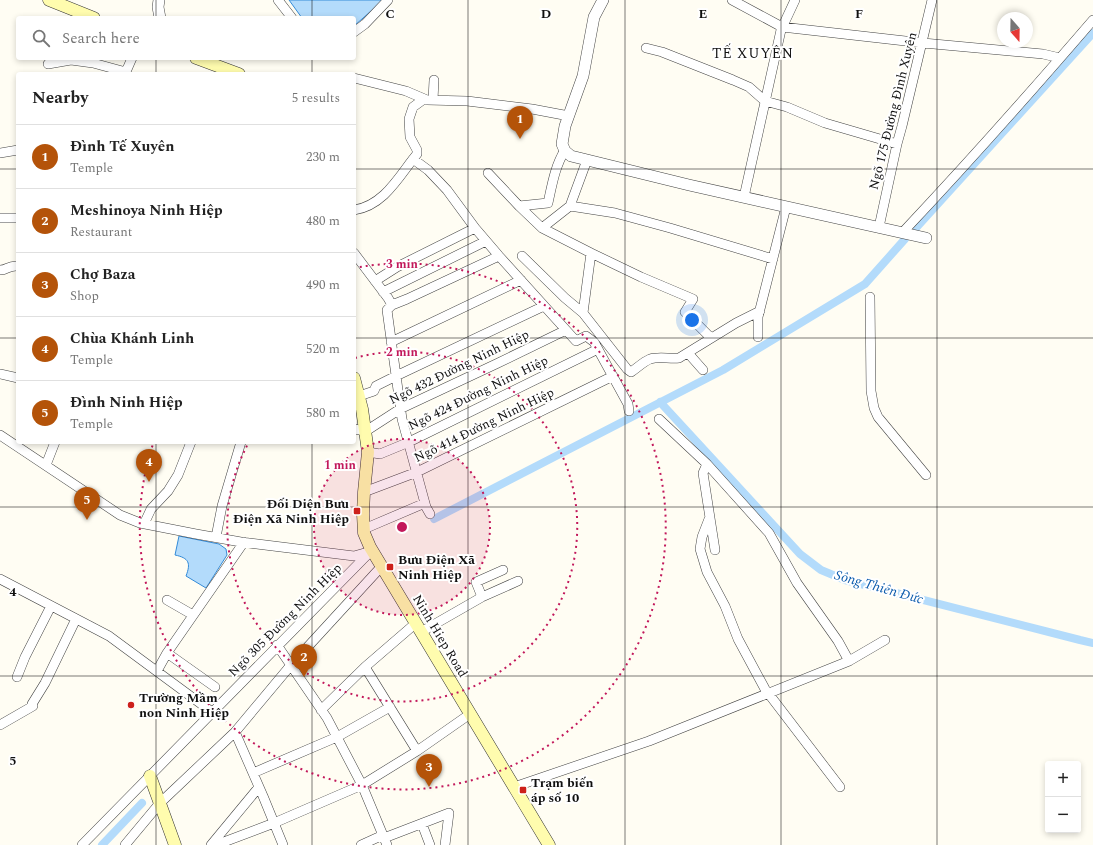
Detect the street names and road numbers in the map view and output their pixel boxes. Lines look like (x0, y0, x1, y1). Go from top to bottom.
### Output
street label: Ngõ 175 Đường Đình Xuyên (864, 30, 922, 192)
street label: Ngõ 432 Đường Ninh Hiệp (386, 324, 532, 410)
street label: Ngõ 424 Đường Ninh Hiệp (405, 350, 551, 436)
street label: Ngõ 414 Đường Ninh Hiệp (411, 382, 557, 468)
street label: Ngõ 305 Đường Ninh Hiệp (224, 559, 346, 681)
street label: Ninh Hiep Road (407, 591, 473, 681)

